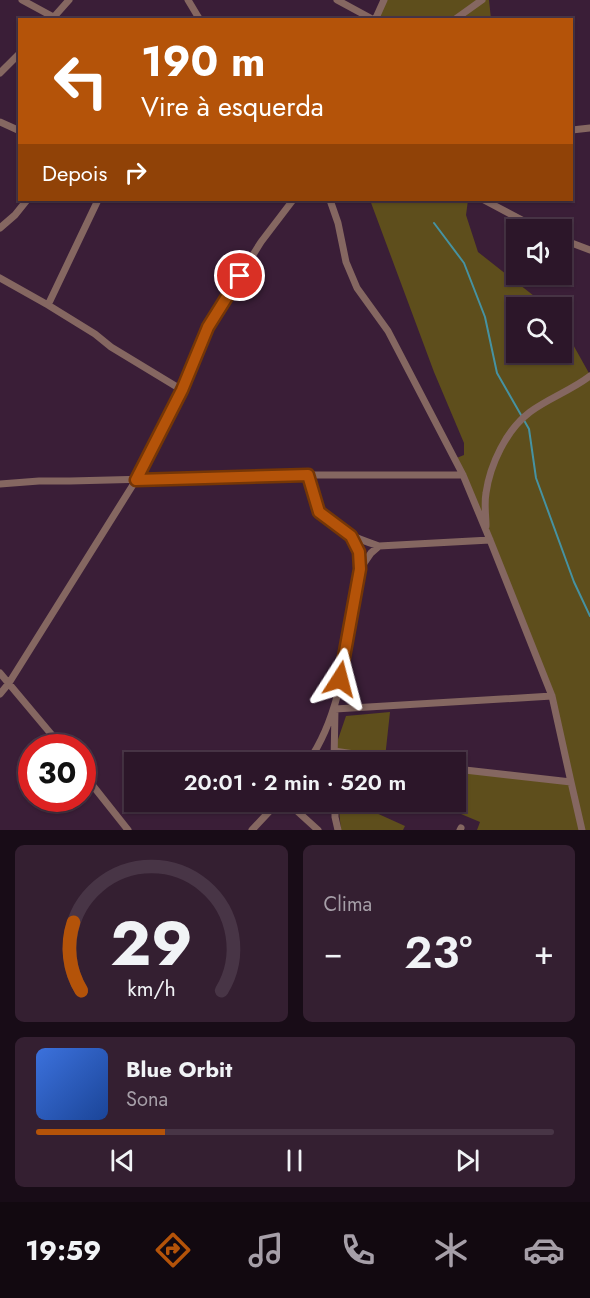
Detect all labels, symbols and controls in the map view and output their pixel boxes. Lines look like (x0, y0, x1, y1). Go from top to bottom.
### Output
text: 190 m (141, 31, 265, 92)
icon: left (42, 42, 120, 120)
text: Vire à esquerda (141, 87, 324, 126)
icon: right (119, 156, 152, 189)
text: Depois (42, 157, 107, 189)
map controls (506, 219, 572, 363)
button: sound (506, 219, 572, 285)
pin (214, 250, 265, 301)
icon: arrive (223, 259, 256, 292)
button: search (506, 297, 572, 363)
position arrow (308, 647, 372, 711)
speed limit sign: 30 (18, 734, 96, 812)
text: 20:01 · 2 min · 520 m (184, 766, 406, 798)
text: Clima (324, 890, 372, 919)
text: 29 (110, 898, 193, 988)
text: 23° (404, 920, 472, 985)
text: − (324, 929, 343, 976)
text: + (534, 929, 554, 976)
text: km/h (127, 973, 175, 1004)
text: Blue Orbit (126, 1053, 232, 1085)
text: Sona (126, 1085, 168, 1114)
icon: previous (106, 1144, 139, 1177)
icon: pause (278, 1144, 311, 1177)
icon: next (451, 1144, 484, 1177)
icon: directions (152, 1229, 194, 1271)
icon: music (245, 1229, 287, 1271)
icon: phone (337, 1229, 379, 1271)
icon: climate (430, 1229, 472, 1271)
icon: car (523, 1229, 565, 1271)
text: 19:59 (25, 1231, 101, 1270)

